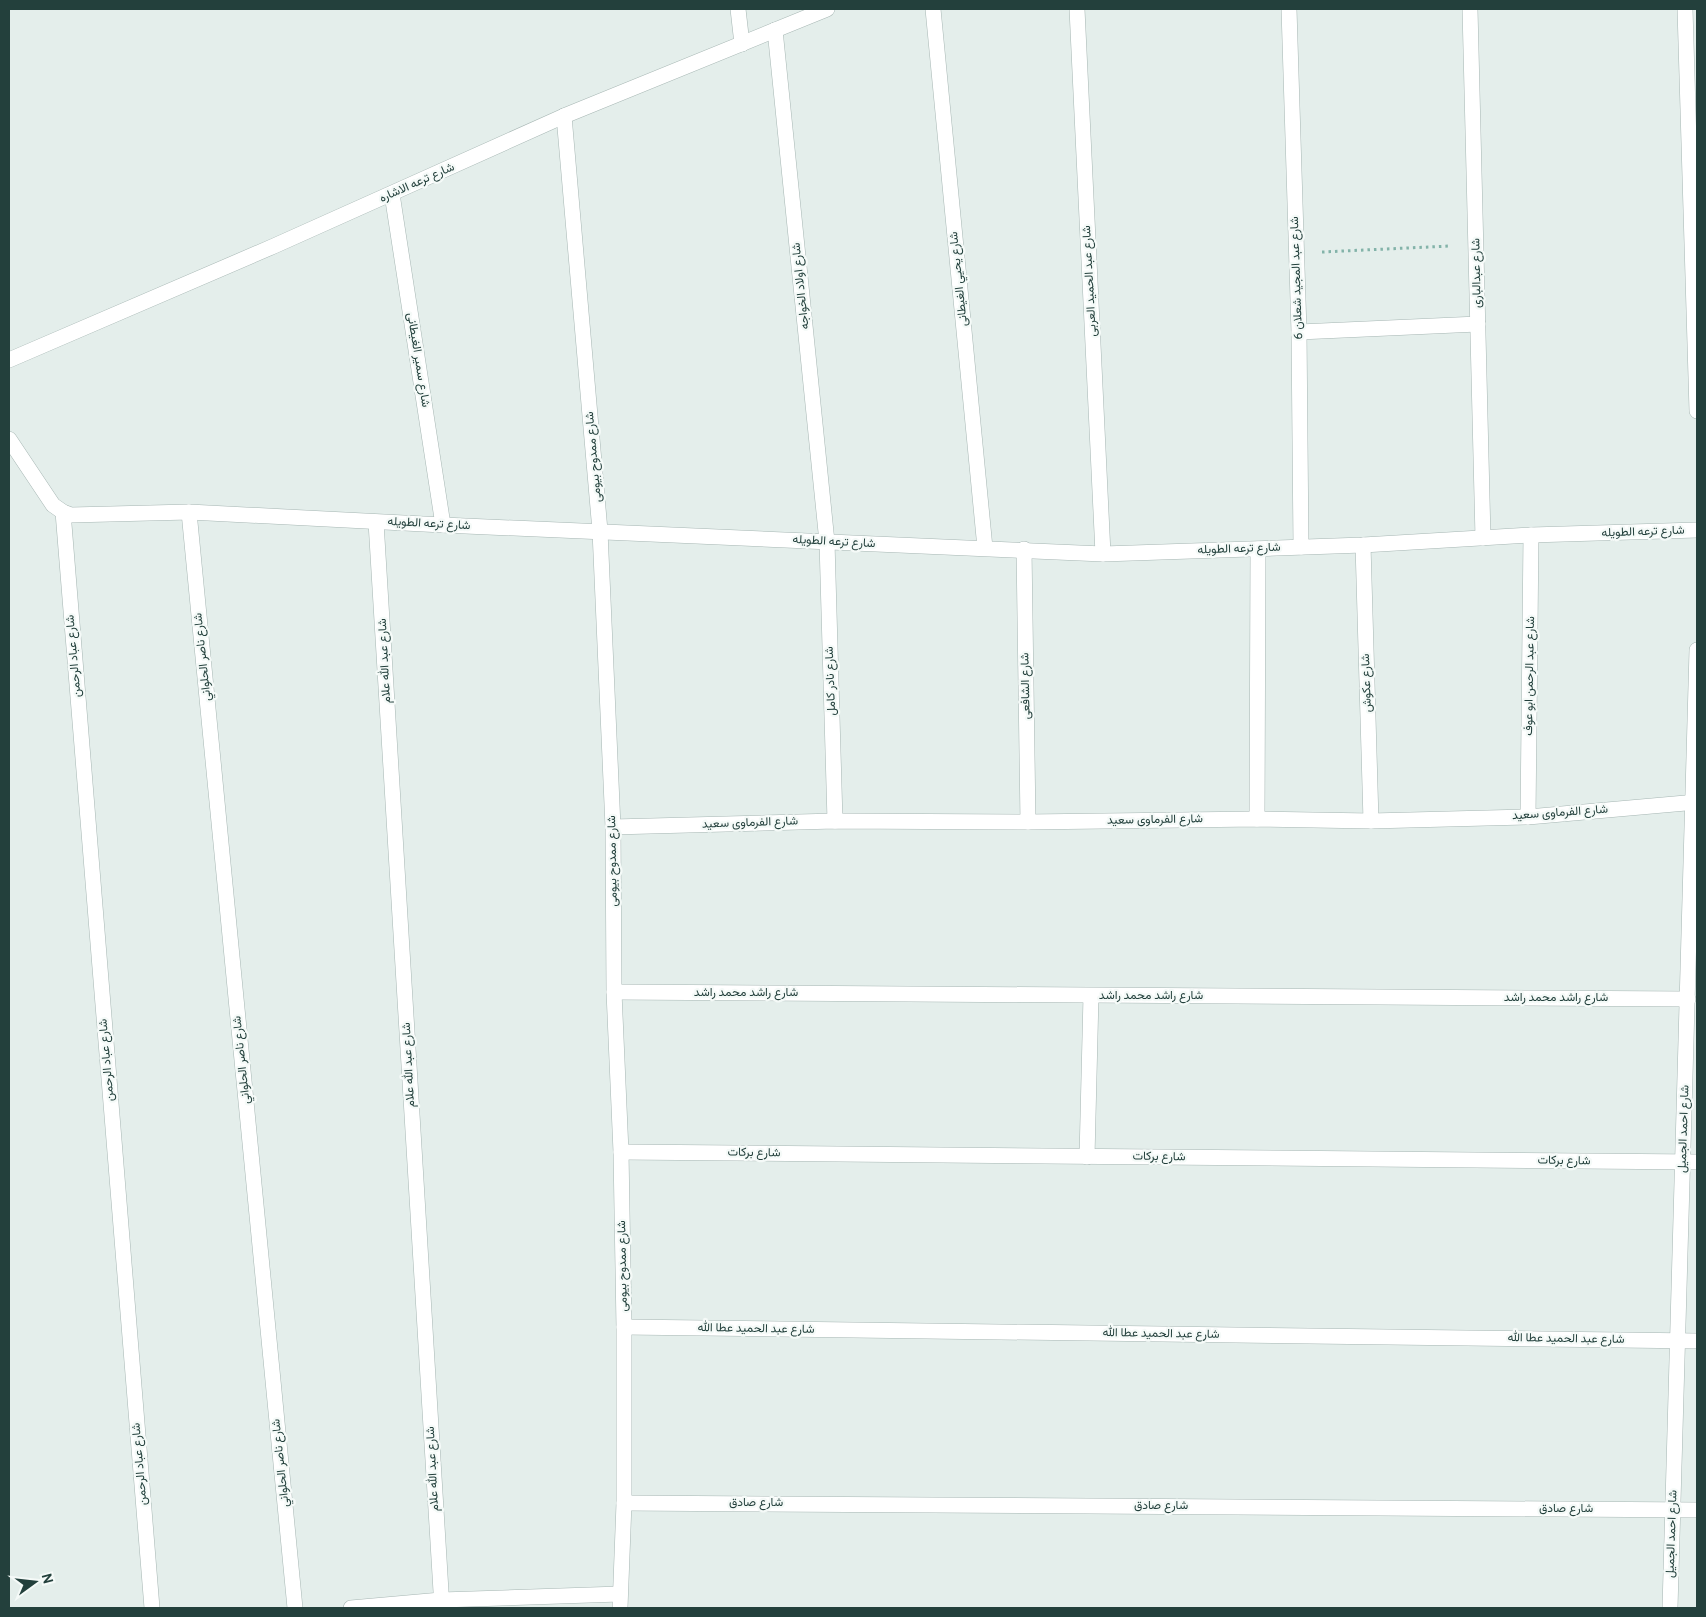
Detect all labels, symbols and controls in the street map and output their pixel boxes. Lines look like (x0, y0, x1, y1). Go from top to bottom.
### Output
street label: شارع ترعه الاشاره (377, 159, 457, 207)
street label: شارع عبد المجيد شعلان 6 (1287, 216, 1307, 340)
street label: شارع عبد الحميد العربى (1079, 225, 1101, 337)
street label: شارع يحيي الغيطانى (946, 231, 973, 327)
street label: شارع عبدالبارى (1468, 238, 1486, 308)
street label: شارع اولاد الخواجه (788, 242, 814, 330)
street label: شارع سمير الغيطانى (403, 312, 433, 408)
street label: شارع ممدوح بيومى (582, 411, 606, 503)
street label: شارع ترعه الطويله (387, 514, 471, 534)
street label: شارع ترعه الطويله (1601, 523, 1685, 541)
street label: شارع ترعه الطويله (792, 532, 876, 552)
street label: شارع ترعه الطويله (1197, 540, 1281, 558)
street label: شارع ناصر الحلواني (190, 612, 217, 702)
street label: شارع عباد الرحمن (62, 614, 86, 698)
street label: شارع عبد الرحمن ابو عوف (1521, 616, 1539, 736)
street label: شارع عبد الله علام (375, 618, 395, 704)
street label: شارع نادر كامل (822, 646, 840, 716)
street label: شارع الشافعى (1017, 653, 1035, 719)
street label: شارع عكوش (1358, 653, 1376, 713)
street label: شارع الفرماوى سعيد (1512, 802, 1608, 824)
street label: شارع الفرماوى سعيد (1107, 811, 1203, 829)
street label: شارع الفرماوى سعيد (702, 813, 798, 833)
street label: شارع ممدوح بيومى (604, 815, 622, 907)
street label: شارع راشد محمد راشد (694, 985, 798, 1001)
street label: شارع راشد محمد راشد (1099, 988, 1203, 1004)
street label: شارع راشد محمد راشد (1504, 990, 1608, 1006)
street label: شارع ناصر الحلواني (229, 1015, 256, 1105)
street label: شارع عباد الرحمن (95, 1018, 119, 1102)
street label: شارع عبد الله علام (399, 1022, 419, 1108)
street label: شارع احمد الجميل (1674, 1085, 1694, 1173)
street label: شارع بركات (727, 1145, 781, 1161)
street label: شارع بركات (1132, 1149, 1186, 1165)
street label: شارع بركات (1537, 1153, 1591, 1169)
street label: شارع ممدوح بيومى (614, 1220, 632, 1312)
street label: شارع عبد الحميد عطا الله (697, 1320, 815, 1338)
street label: شارع عبد الحميد عطا الله (1102, 1325, 1220, 1343)
street label: شارع عبد الحميد عطا الله (1507, 1330, 1625, 1348)
street label: شارع ناصر الحلواني (268, 1418, 295, 1508)
street label: شارع عباد الرحمن (128, 1422, 152, 1506)
street label: شارع عبد الله علام (423, 1426, 443, 1512)
street label: شارع احمد الجميل (1662, 1490, 1682, 1578)
street label: شارع صادق (729, 1495, 783, 1511)
street label: شارع صادق (1134, 1498, 1188, 1514)
street label: شارع صادق (1539, 1501, 1593, 1517)
north arrow (10, 1557, 60, 1607)
text: N (37, 1572, 56, 1586)

